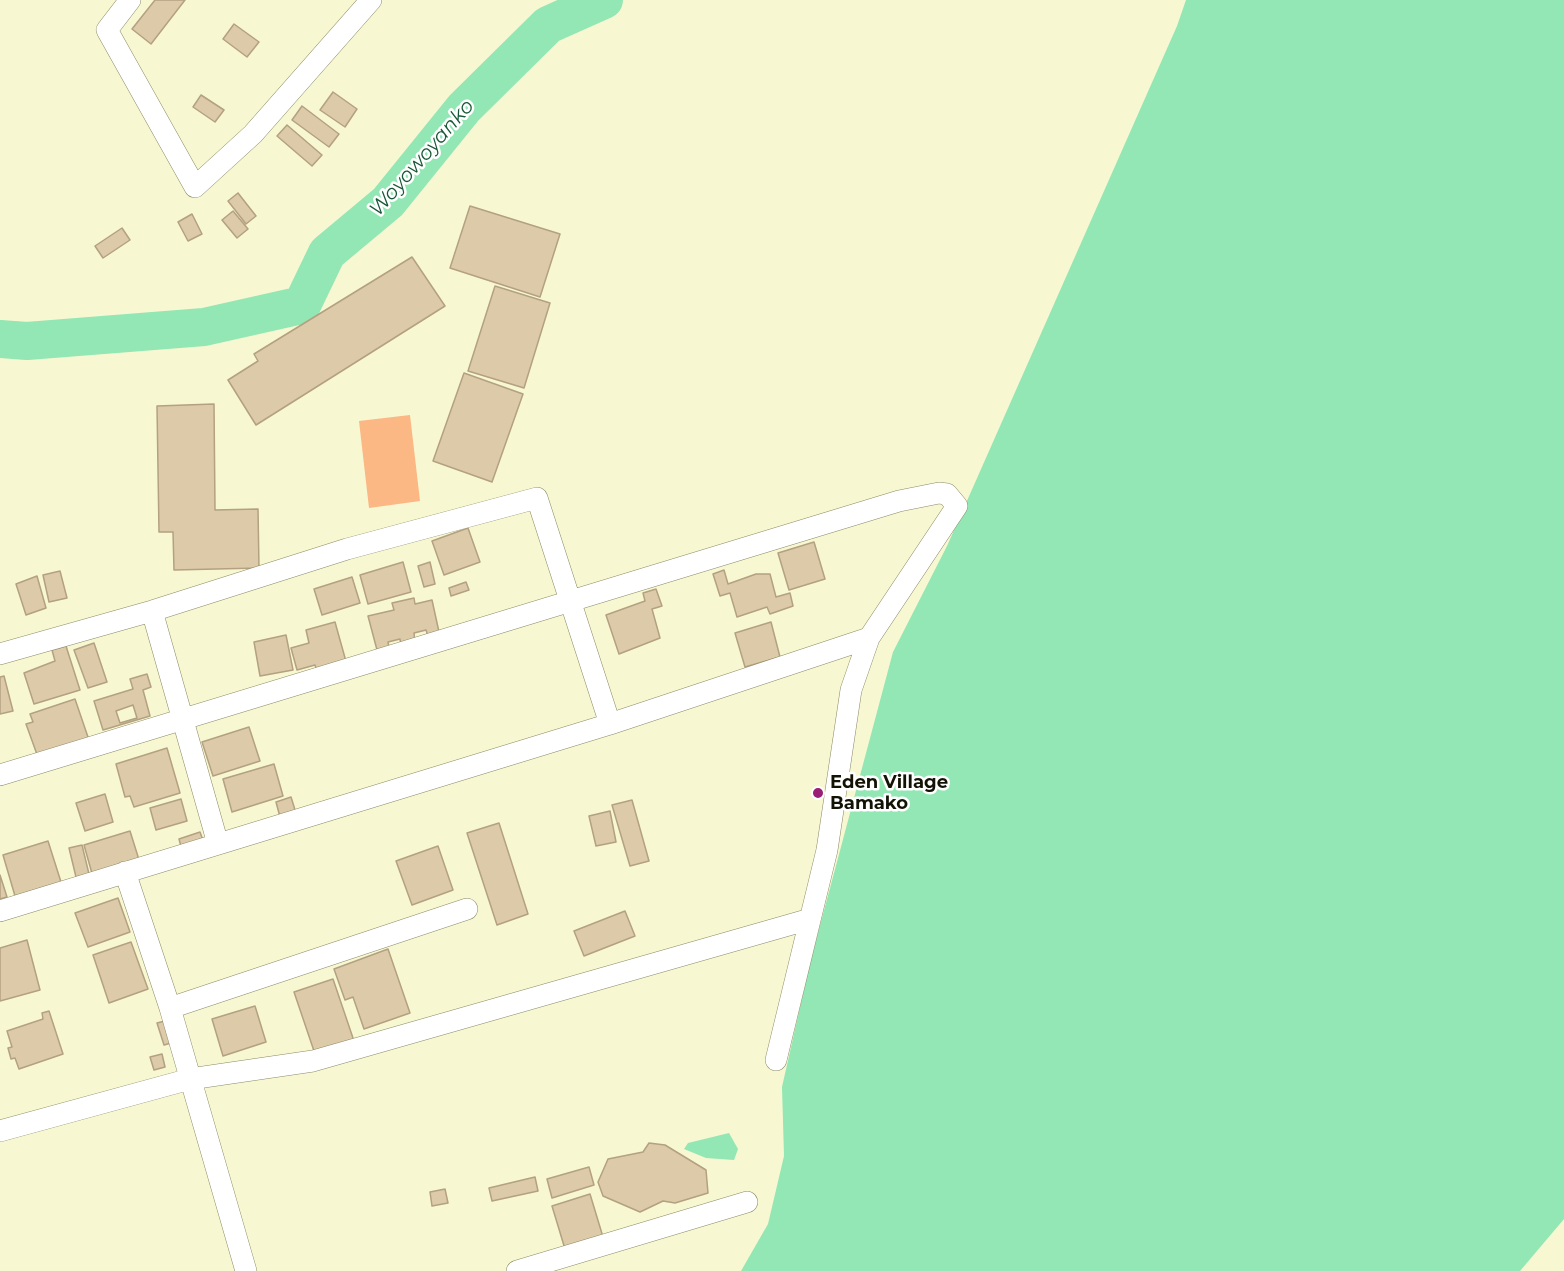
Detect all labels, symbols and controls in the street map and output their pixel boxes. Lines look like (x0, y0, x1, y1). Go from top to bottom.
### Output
water label: Woyowoyanko (365, 95, 479, 221)
place label: Eden Village Bamako (830, 772, 948, 814)
marker: Eden Village Bamako (811, 786, 825, 800)

